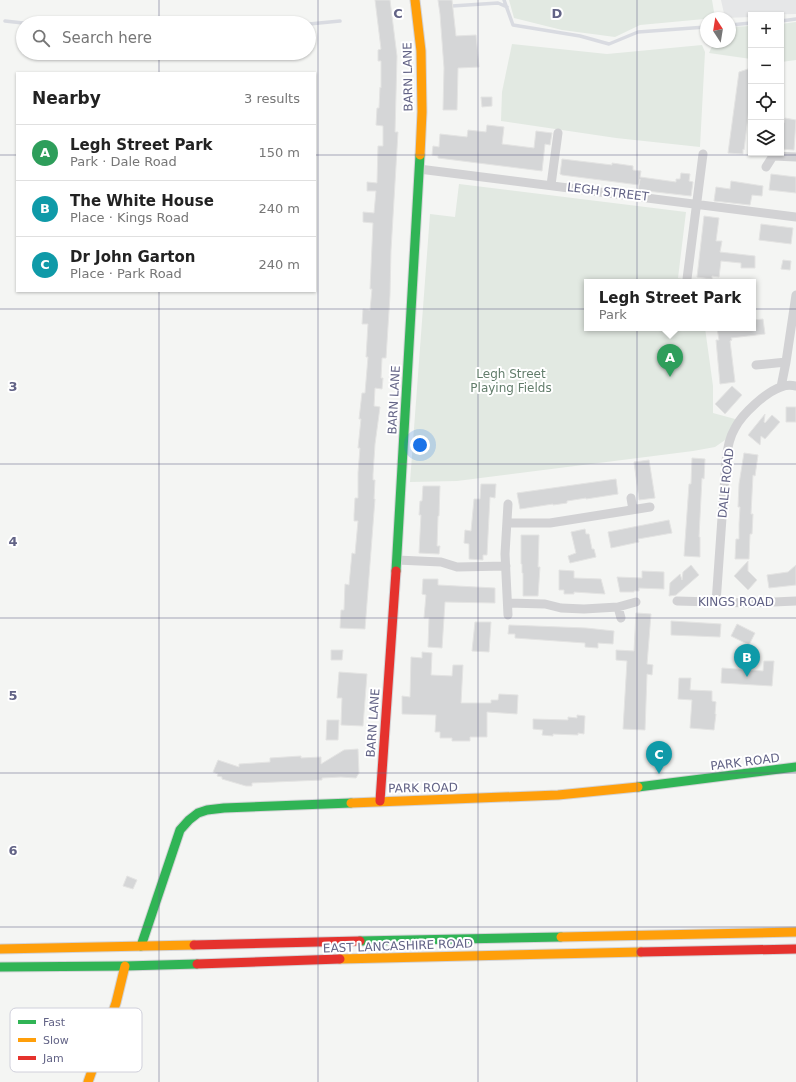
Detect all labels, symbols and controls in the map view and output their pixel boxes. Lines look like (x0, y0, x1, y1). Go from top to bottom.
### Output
text: C (393, 6, 403, 21)
text: D (552, 6, 563, 21)
north arrow (700, 12, 736, 48)
map controls (748, 12, 784, 156)
button: + (748, 12, 784, 48)
search box (16, 16, 316, 60)
icon: search (30, 27, 52, 49)
text: Search here (62, 29, 152, 47)
street label: BARN LANE (400, 42, 416, 112)
button: − (748, 48, 784, 84)
button: locate (748, 84, 784, 120)
text: Nearby (32, 88, 101, 108)
text: 3 results (244, 91, 300, 106)
button: layers (748, 120, 784, 156)
text: Legh Street Park (70, 136, 213, 154)
text: A (40, 145, 50, 160)
text: 150 m (258, 145, 300, 160)
text: Park · Dale Road (70, 154, 177, 169)
street label: LEGH STREET (566, 180, 650, 204)
text: The White House (70, 192, 214, 210)
text: B (40, 201, 50, 216)
text: 240 m (258, 201, 300, 216)
text: Place · Kings Road (70, 210, 189, 225)
text: Dr John Garton (70, 248, 196, 266)
text: C (40, 257, 50, 272)
text: 240 m (258, 257, 300, 272)
text: Place · Park Road (70, 266, 182, 281)
popup (584, 279, 756, 331)
text: Legh Street Park (599, 289, 741, 307)
text: Park (599, 307, 627, 322)
pin: A (657, 344, 683, 377)
street label: BARN LANE (385, 365, 403, 435)
park label: Legh Street Playing Fields (470, 367, 552, 395)
text: 3 (8, 379, 18, 394)
your location (410, 435, 430, 455)
street label: DALE ROAD (715, 447, 737, 519)
text: 4 (8, 534, 18, 549)
street label: KINGS ROAD (698, 595, 774, 609)
pin: B (734, 644, 760, 677)
text: 5 (8, 688, 18, 703)
street label: BARN LANE (364, 688, 382, 758)
pin: C (646, 741, 672, 774)
street label: PARK ROAD (710, 751, 780, 773)
street label: PARK ROAD (388, 780, 458, 796)
text: 6 (8, 843, 18, 858)
street label: EAST LANCASHIRE ROAD (323, 936, 473, 956)
legend (10, 1008, 142, 1072)
text: Fast (43, 1016, 66, 1029)
text: Slow (43, 1034, 69, 1047)
text: Jam (42, 1052, 64, 1065)

